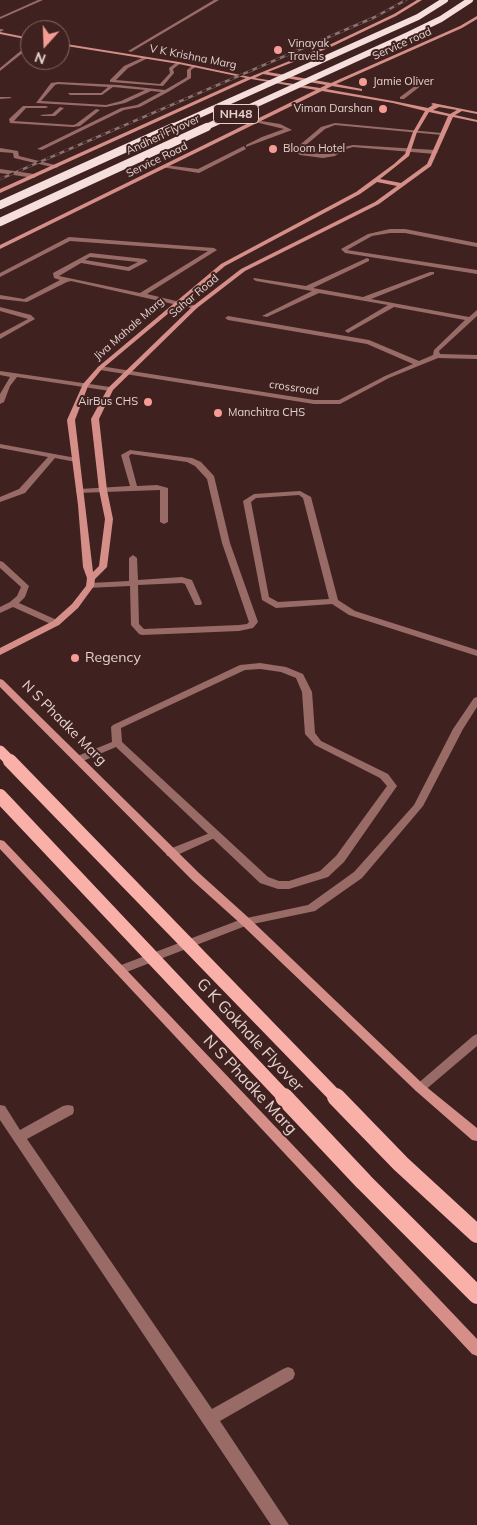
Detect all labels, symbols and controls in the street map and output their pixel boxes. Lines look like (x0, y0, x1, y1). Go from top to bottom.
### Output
north arrow (20, 20, 70, 70)
street label: Service road (370, 25, 434, 63)
place label: Vinayak Travels (288, 37, 329, 63)
street label: V K Krishna Marg (148, 42, 238, 72)
marker: Vinayak Travels (272, 44, 284, 56)
text: N (32, 48, 48, 68)
place label: Jamie Oliver (373, 75, 434, 89)
marker: Jamie Oliver (357, 76, 369, 88)
place label: Viman Darshan (293, 102, 373, 116)
marker: Viman Darshan (377, 103, 389, 115)
road number: NH48 (214, 105, 258, 124)
street label: Andheri Flyover (124, 112, 202, 158)
street label: Service Road (124, 139, 190, 181)
place label: Bloom Hotel (283, 142, 345, 156)
marker: Bloom Hotel (267, 143, 279, 155)
street label: Sahar Road (167, 272, 221, 320)
street label: Jiva Mahale Marg (91, 295, 167, 363)
street label: crossroad (268, 378, 320, 398)
place label: AirBus CHS (78, 395, 138, 409)
marker: AirBus CHS (142, 396, 154, 408)
place label: Manchitra CHS (228, 406, 305, 420)
marker: Manchitra CHS (212, 407, 224, 419)
place label: Regency (85, 650, 141, 666)
marker: Regency (69, 652, 81, 664)
street label: N S Phadke Marg (18, 677, 110, 769)
street label: G K Gokhale Flyover (193, 974, 307, 1096)
street label: N S Phadke Marg (199, 1031, 301, 1139)

